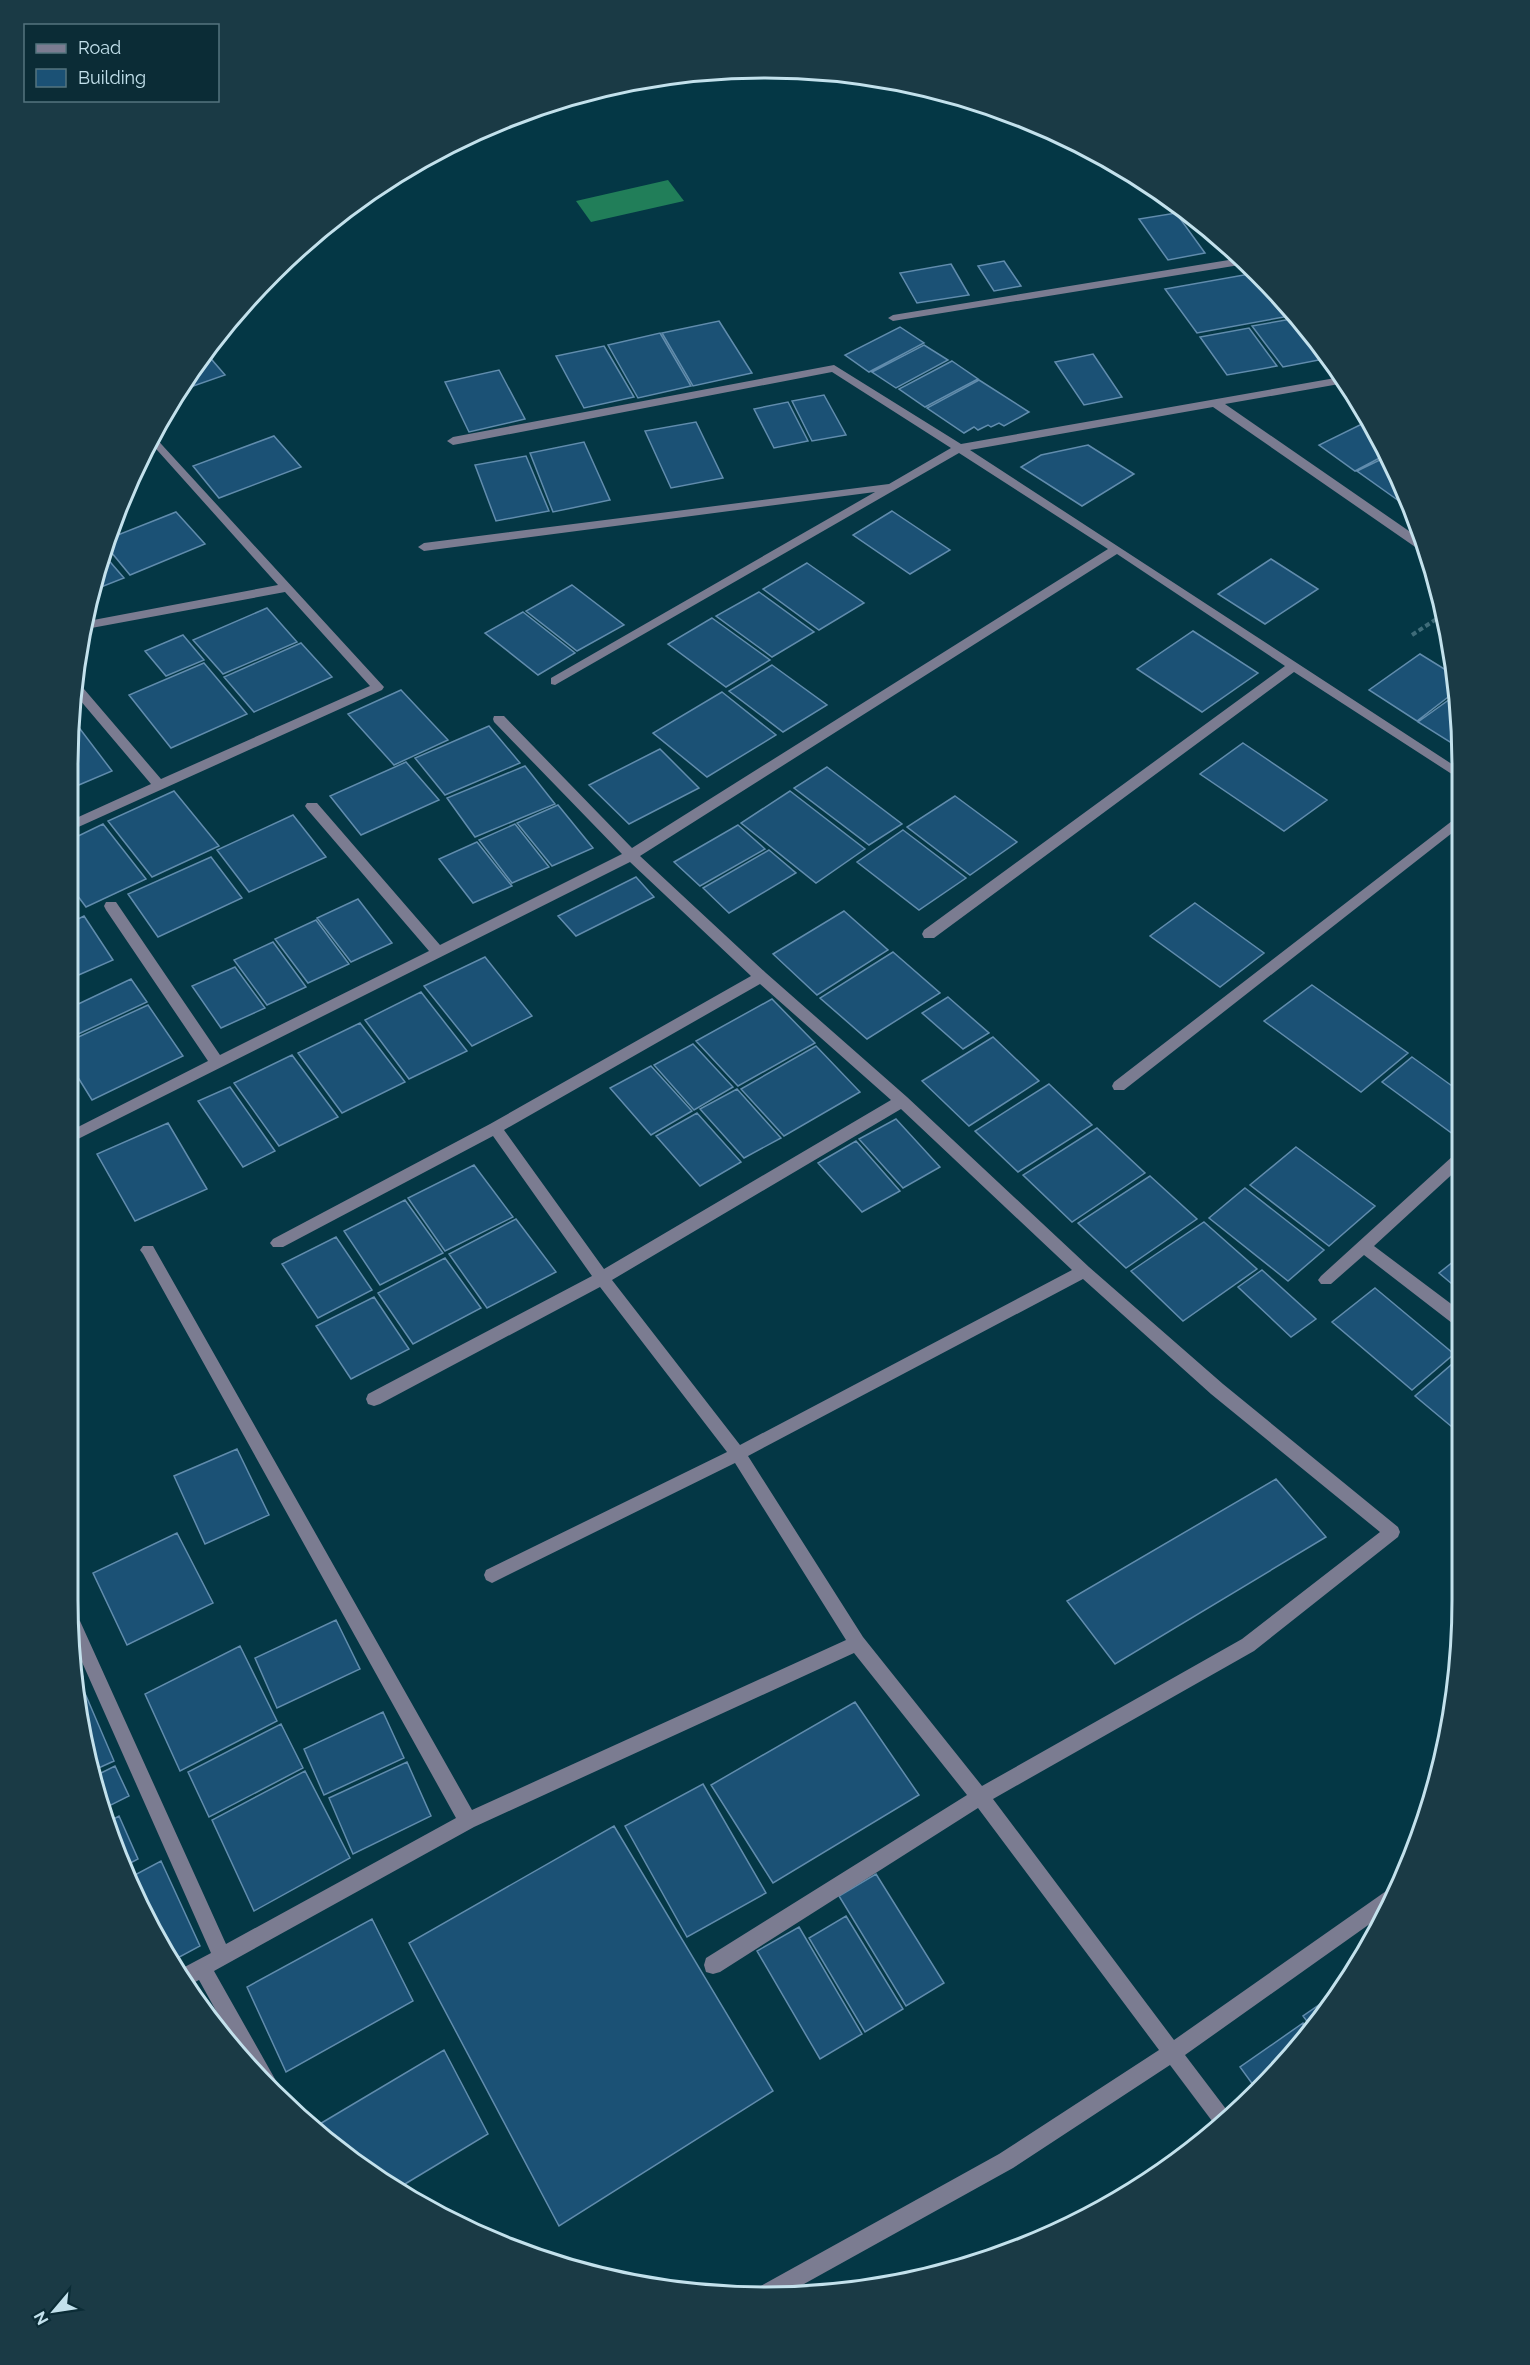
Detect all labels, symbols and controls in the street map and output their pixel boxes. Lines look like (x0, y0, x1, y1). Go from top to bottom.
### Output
legend (24, 24, 219, 102)
text: Road (78, 37, 121, 58)
text: Building (78, 67, 146, 88)
north arrow (24, 2281, 84, 2341)
text: N (30, 2308, 53, 2328)

